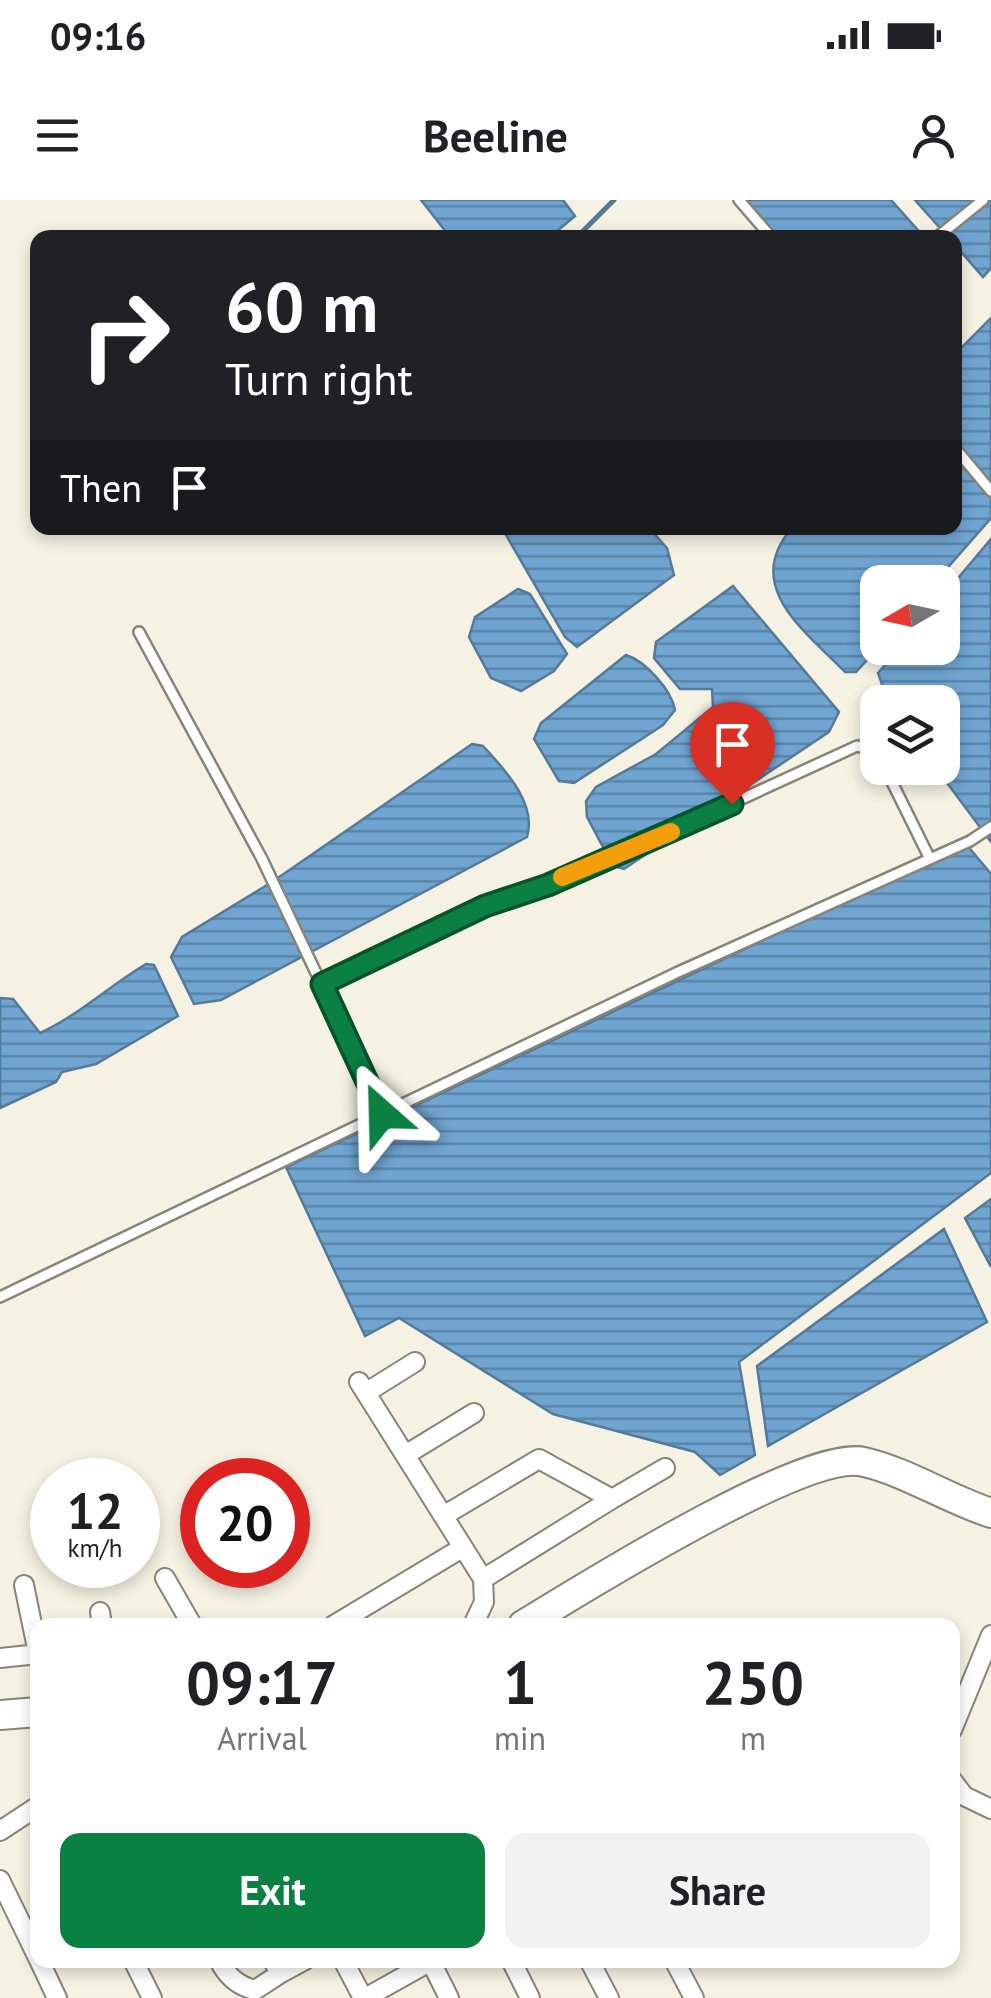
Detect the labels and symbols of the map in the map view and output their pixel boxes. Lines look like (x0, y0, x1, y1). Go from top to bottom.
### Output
north arrow (860, 565, 960, 665)
pin (690, 702, 775, 805)
position arrow (330, 1062, 434, 1166)
speed limit sign: 20 (180, 1458, 310, 1588)

